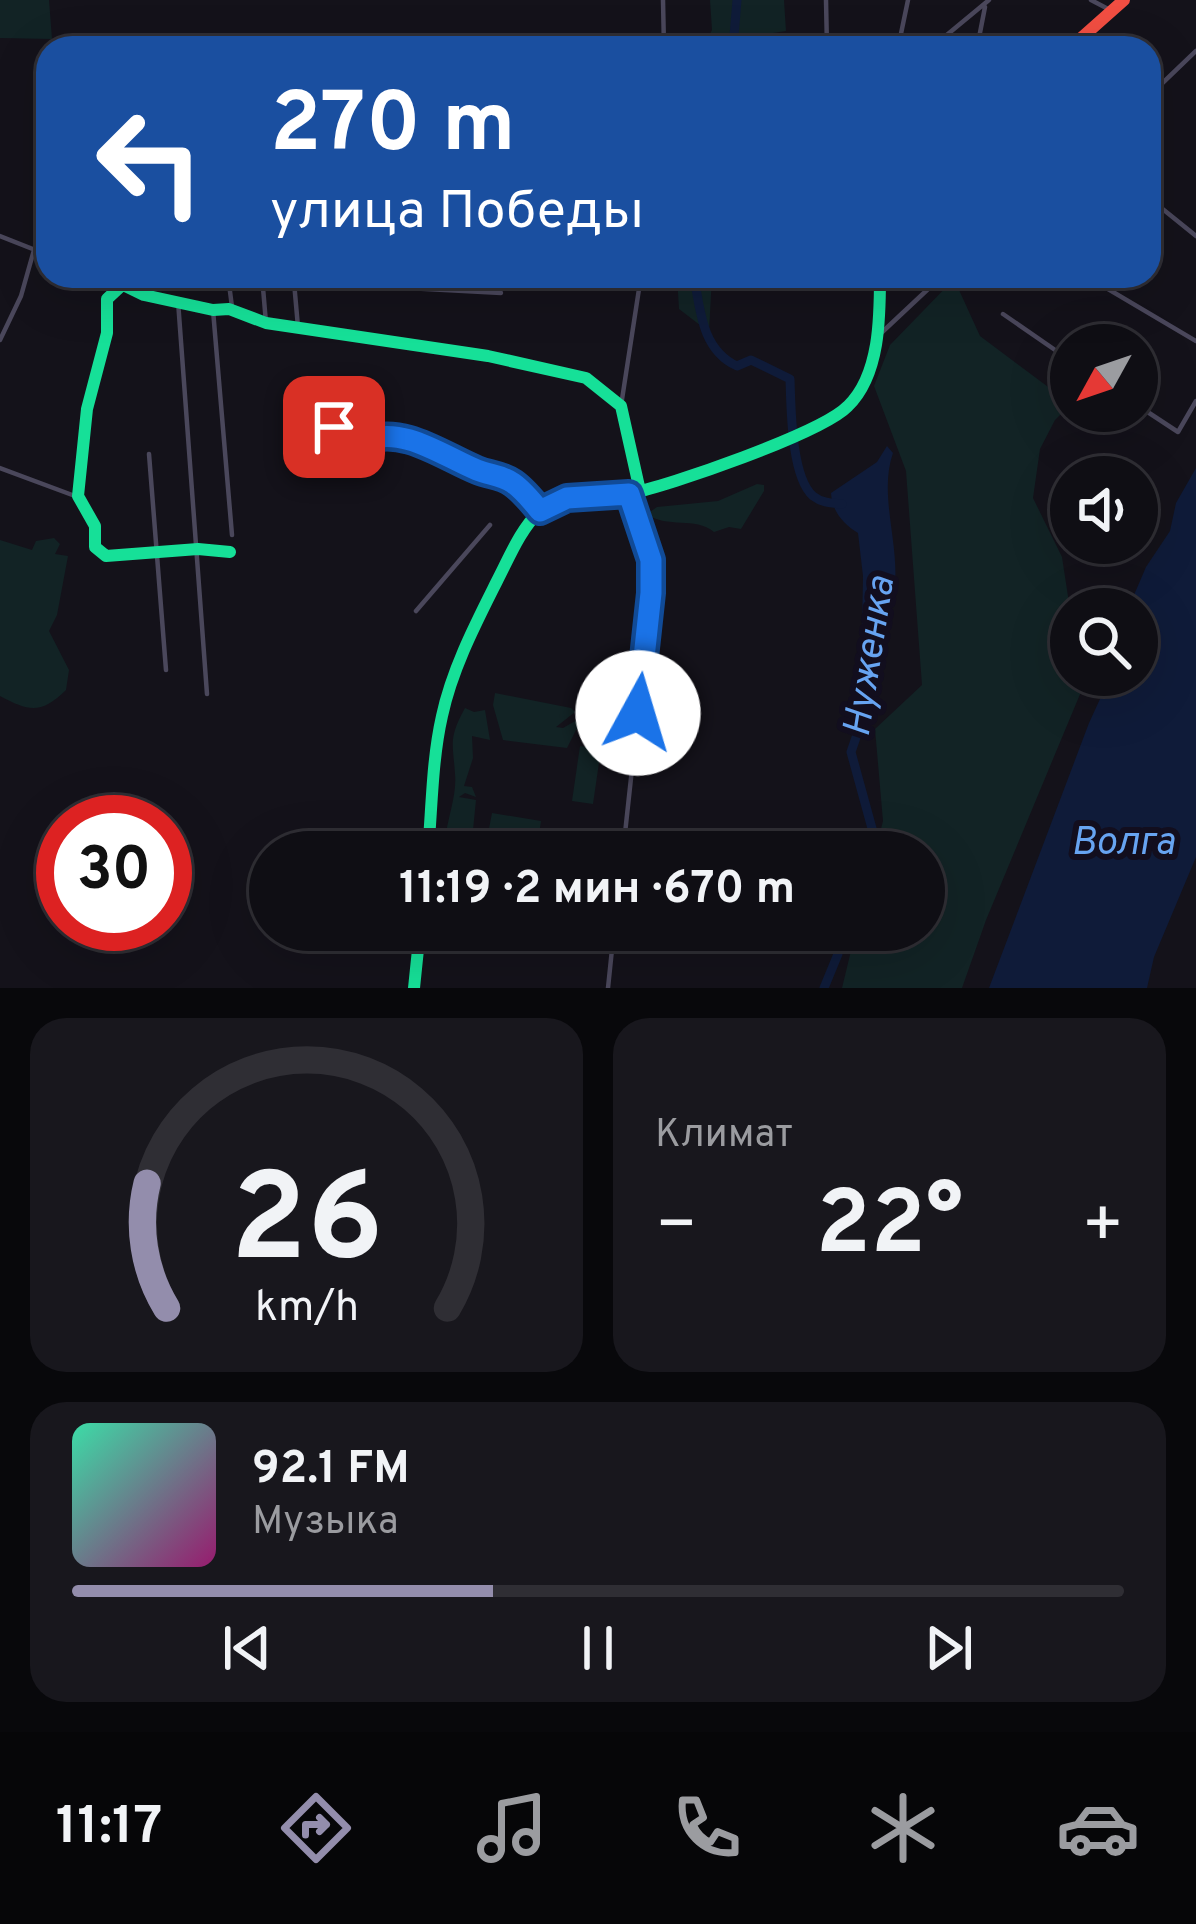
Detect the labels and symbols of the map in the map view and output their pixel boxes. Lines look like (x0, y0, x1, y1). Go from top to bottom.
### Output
north arrow (1050, 324, 1158, 432)
pin (283, 376, 385, 478)
water label: Нуженка (835, 572, 908, 740)
position arrow (575, 650, 701, 776)
speed limit sign: 30 (36, 795, 192, 951)
water label: Волга (1071, 820, 1176, 869)

